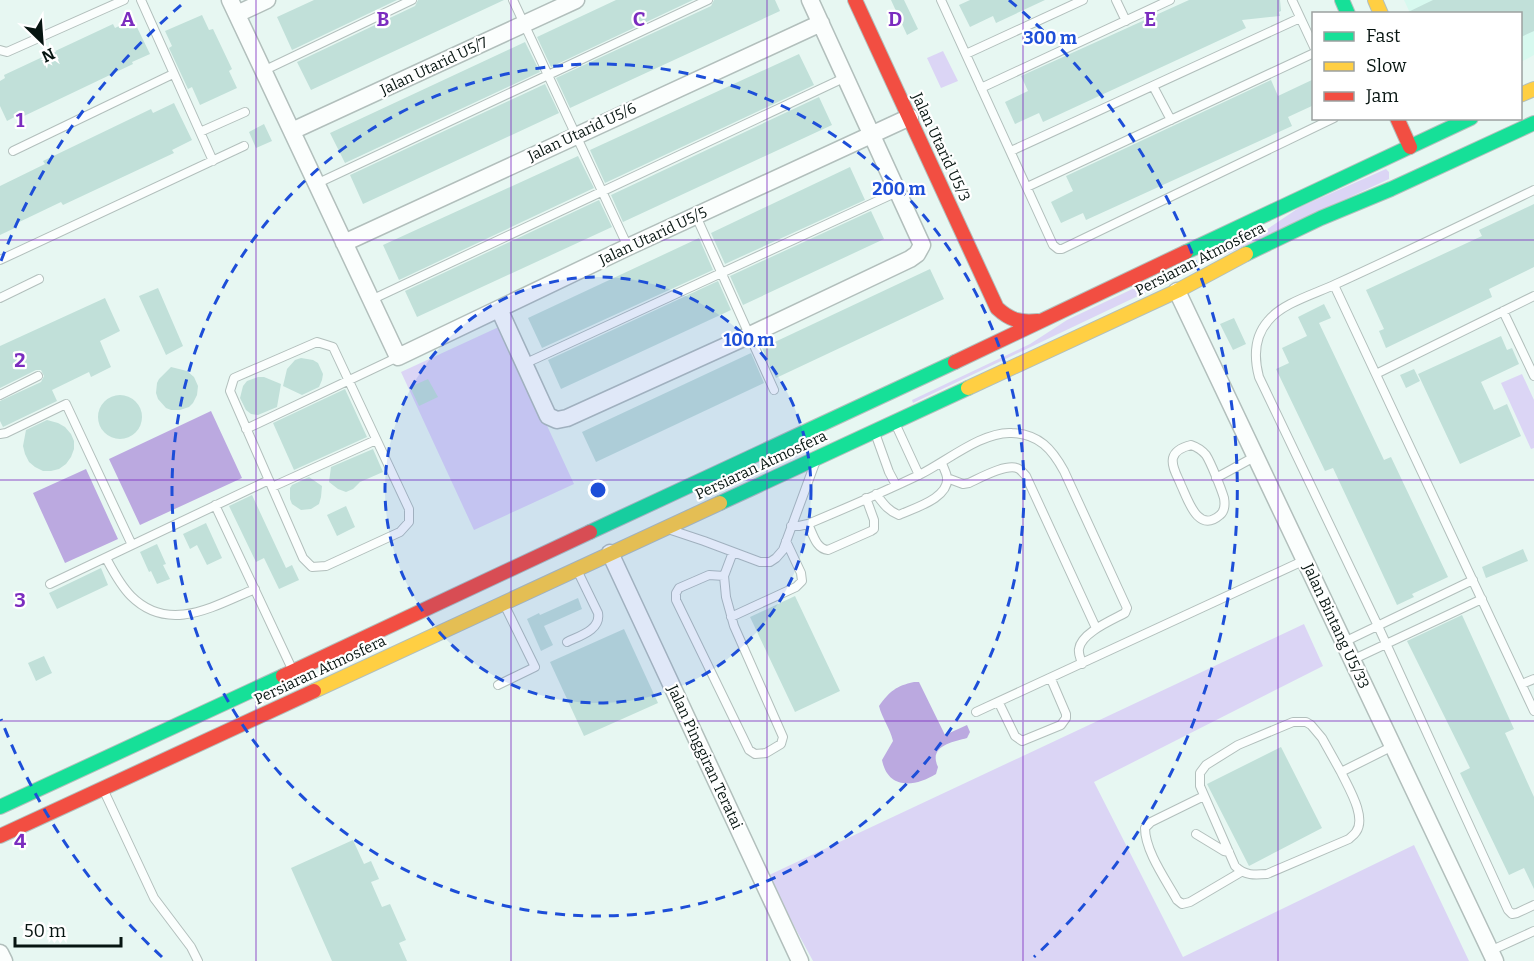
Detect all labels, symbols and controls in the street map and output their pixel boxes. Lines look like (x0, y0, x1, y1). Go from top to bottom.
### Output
text: A (121, 7, 136, 31)
text: B (377, 7, 390, 31)
text: C (633, 7, 645, 31)
text: D (888, 7, 902, 31)
text: E (1144, 7, 1156, 31)
north arrow (12, 12, 72, 72)
legend (1312, 12, 1522, 120)
text: Fast (1366, 25, 1401, 47)
text: 300 m (1023, 27, 1077, 49)
street label: Jalan Utarid U5/7 (376, 33, 491, 99)
text: N (39, 44, 58, 66)
text: Slow (1366, 55, 1407, 77)
text: Jam (1365, 85, 1399, 107)
street label: Jalan Utarid U5/3 (908, 89, 974, 204)
street label: Jalan Utarid U5/6 (524, 99, 639, 165)
text: 1 (16, 108, 25, 132)
text: 200 m (872, 178, 926, 200)
street label: Jalan Utarid U5/5 (595, 203, 710, 269)
street label: Persiaran Atmosfera (1132, 218, 1268, 300)
text: 100 m (723, 329, 775, 351)
text: 2 (14, 348, 26, 372)
street label: Persiaran Atmosfera (692, 427, 830, 503)
centre of rings (588, 480, 608, 500)
street label: Jalan Bintang U5/33 (1299, 560, 1373, 692)
text: 3 (14, 588, 26, 612)
street label: Persiaran Atmosfera (251, 632, 389, 708)
street label: Jalan Pinggiran Teratai (663, 681, 747, 832)
text: 4 (14, 829, 26, 853)
scale bar (15, 910, 122, 948)
text: 50 m (24, 920, 66, 942)

